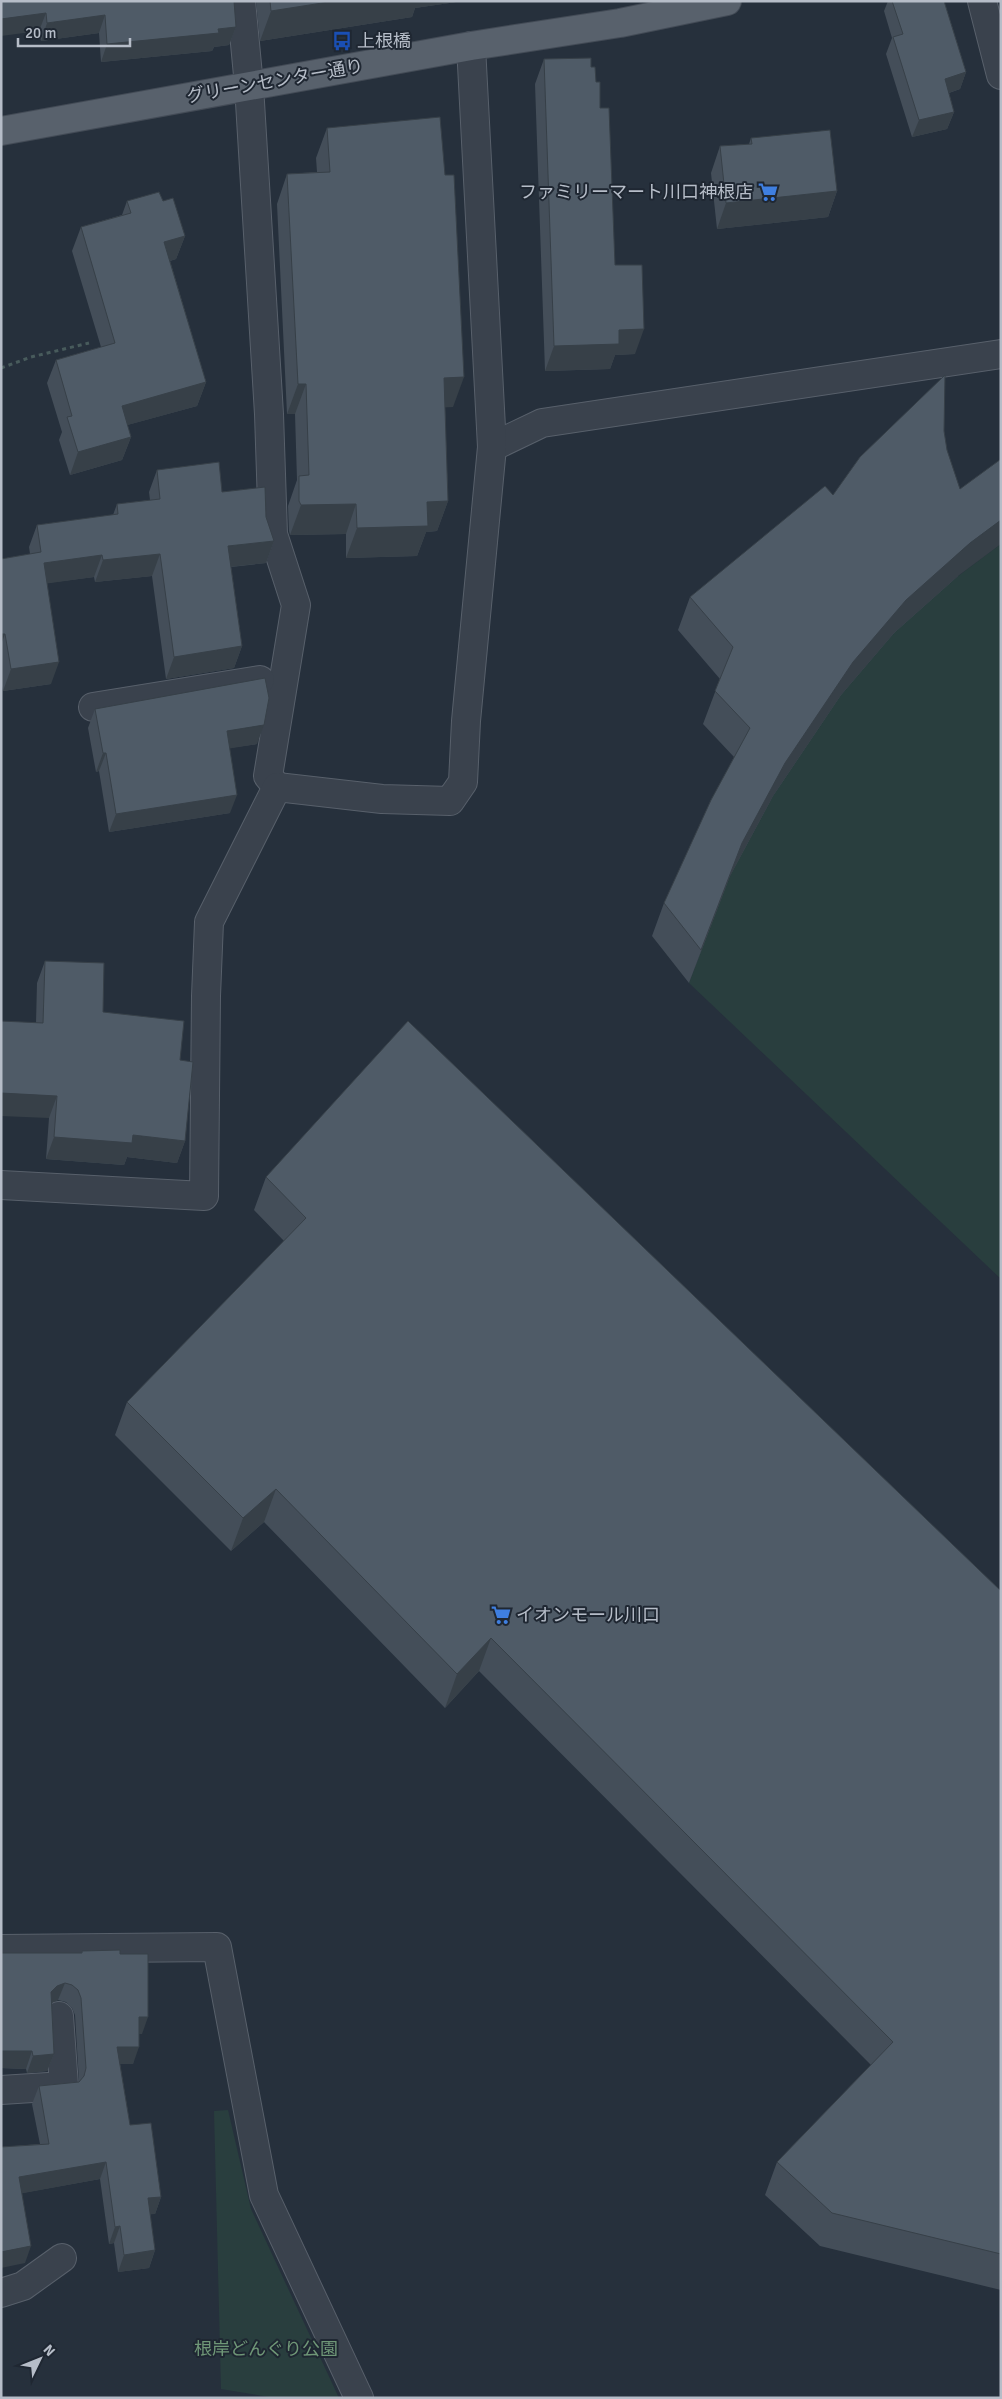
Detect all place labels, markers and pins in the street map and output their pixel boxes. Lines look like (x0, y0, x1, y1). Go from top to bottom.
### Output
bus stop icon: 上根橋 (331, 30, 353, 52)
place label: 上根橋 (357, 30, 411, 52)
place label: ファミリーマート川口神根店 (519, 181, 753, 203)
supermarket icon: ファミリーマート川口神根店 (757, 181, 779, 203)
supermarket icon: イオンモール川口 (490, 1604, 512, 1626)
place label: イオンモール川口 (516, 1604, 660, 1626)

